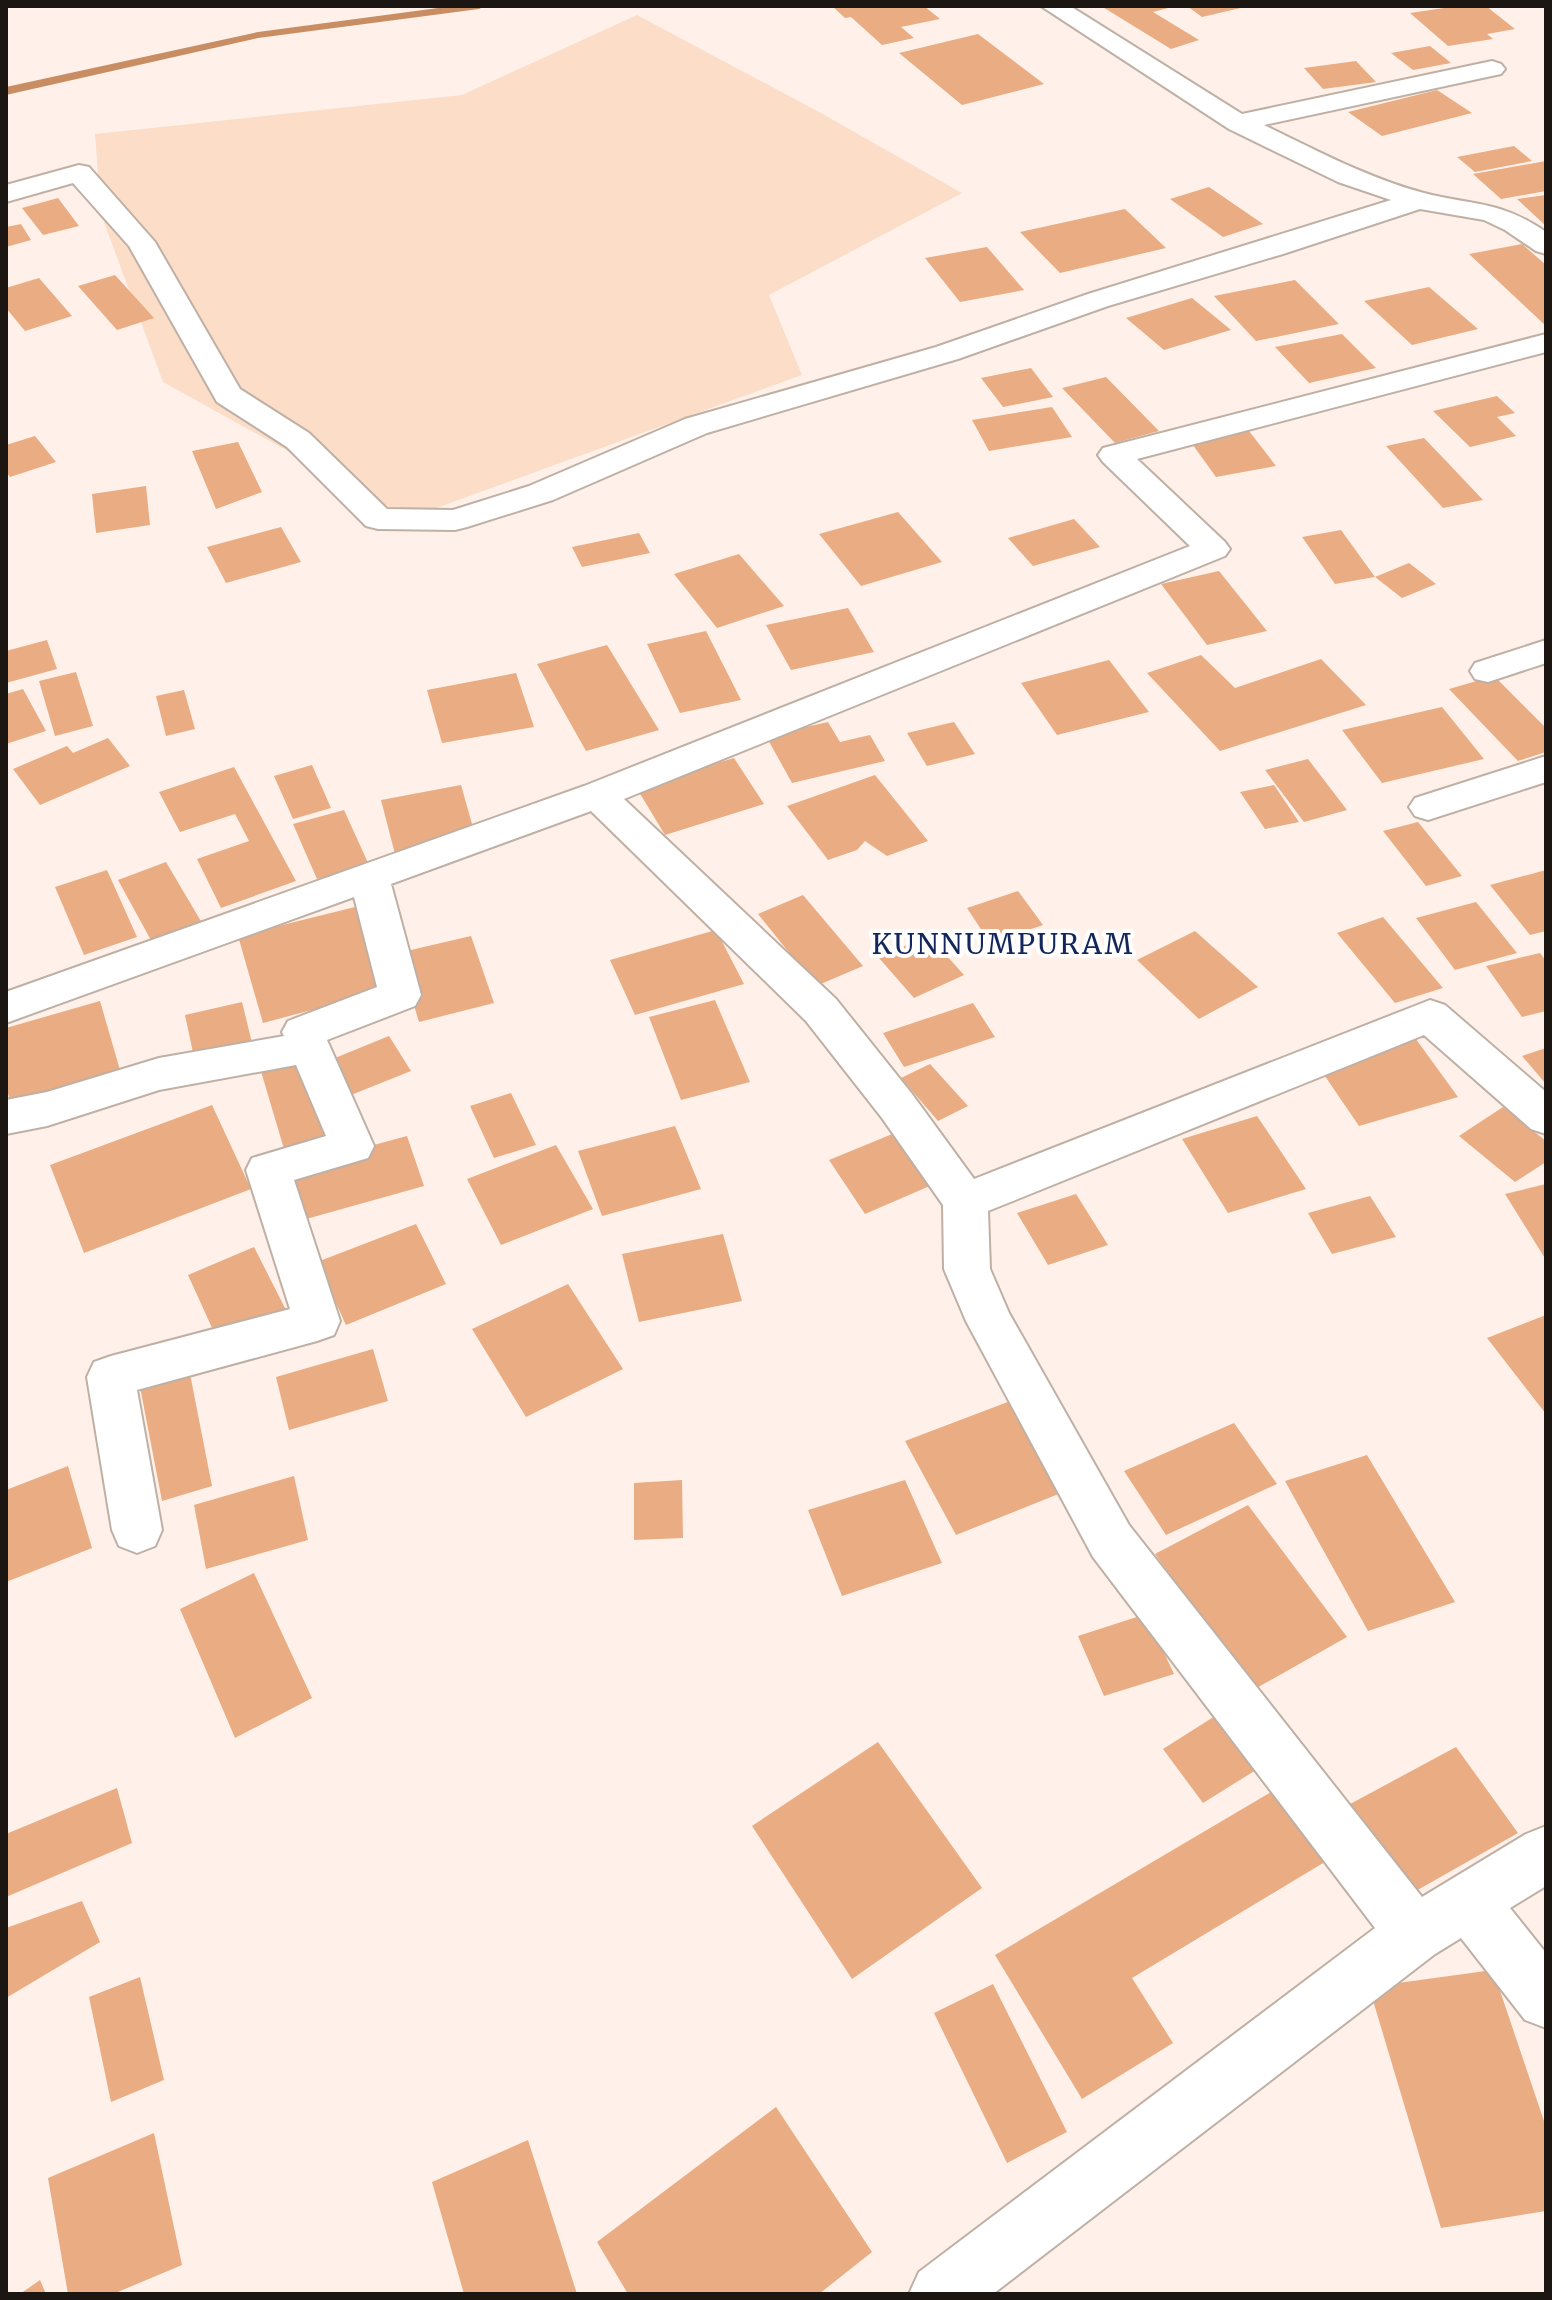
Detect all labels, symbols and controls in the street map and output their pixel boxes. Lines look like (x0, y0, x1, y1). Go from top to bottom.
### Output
district label: KUNNUMPURAM (872, 926, 1134, 962)

